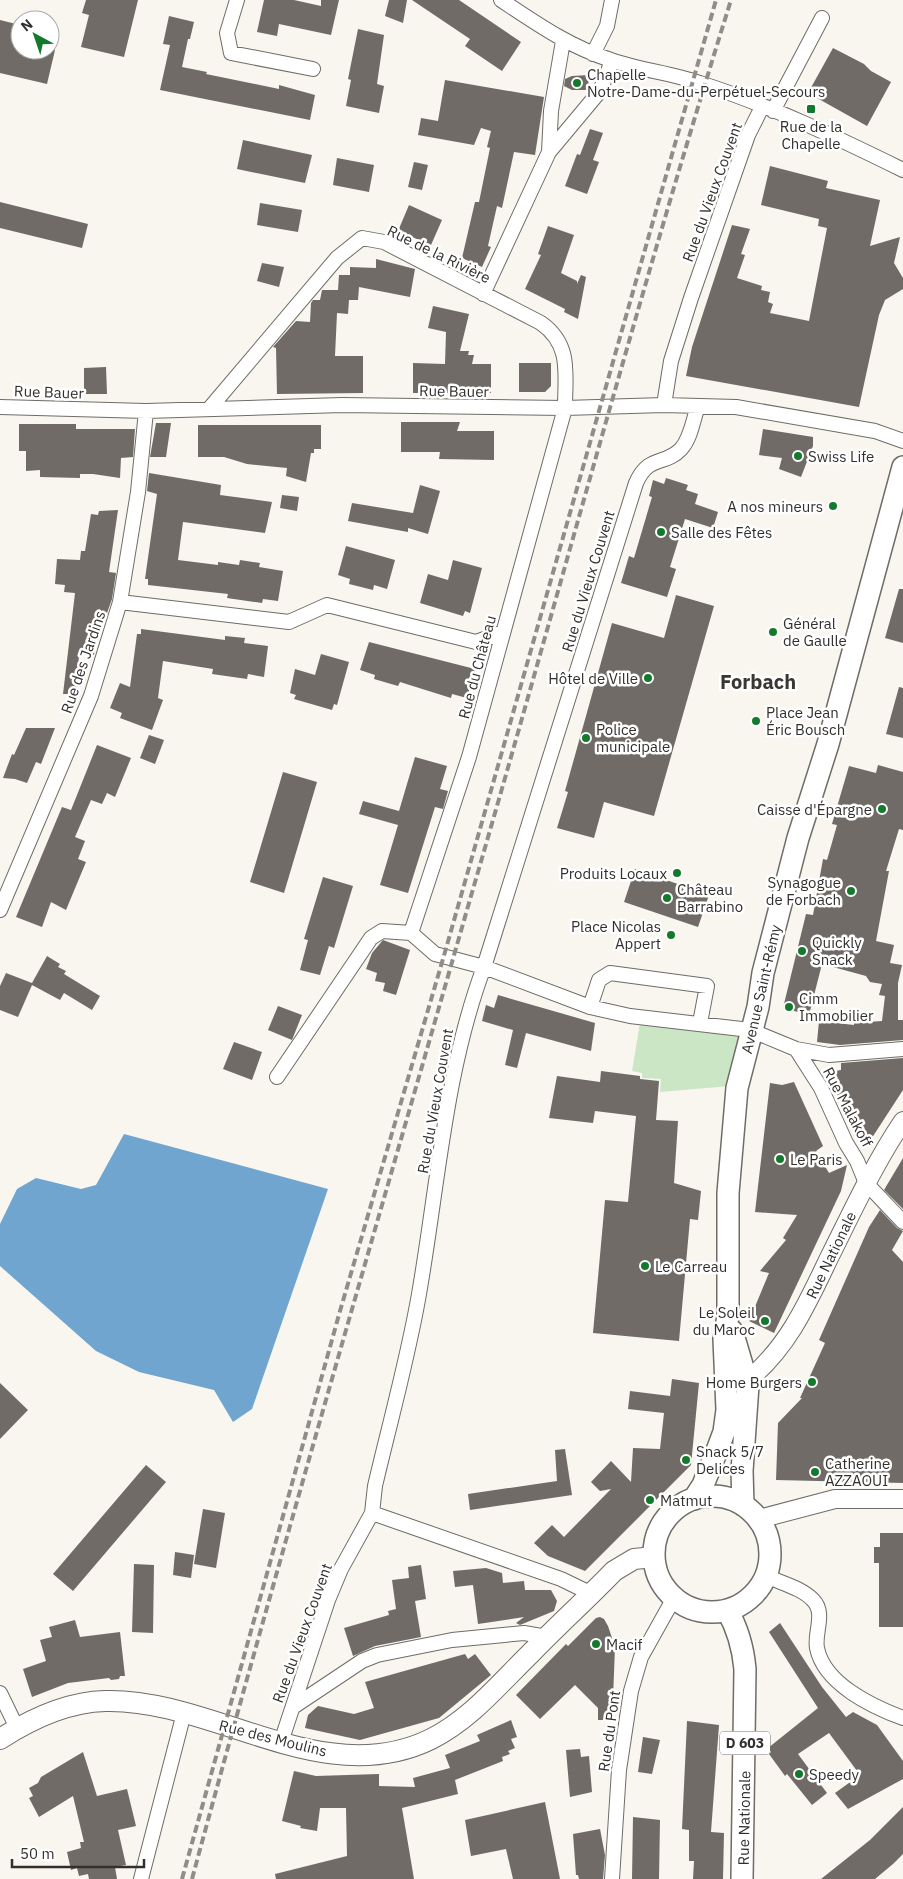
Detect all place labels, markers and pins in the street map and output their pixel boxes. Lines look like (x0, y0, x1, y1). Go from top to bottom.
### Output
place label: Chapelle Notre-Dame-du-Perpétuel-Secours (587, 65, 825, 101)
marker: Chapelle Notre-Dame-du-Perpétuel-Secours (571, 77, 583, 89)
marker: Rue de la Chapelle (805, 103, 817, 115)
place label: Rue de la Chapelle (780, 117, 842, 153)
place label: Swiss Life (808, 447, 874, 466)
marker: Swiss Life (792, 450, 804, 462)
place label: A nos mineurs (727, 497, 823, 516)
marker: A nos mineurs (827, 500, 839, 512)
place label: Salle des Fêtes (671, 523, 772, 542)
marker: Salle des Fêtes (655, 526, 667, 538)
place label: Général de Gaulle (783, 614, 847, 650)
marker: Général de Gaulle (767, 626, 779, 638)
place label: Hôtel de Ville (548, 669, 638, 688)
marker: Hôtel de Ville (642, 672, 654, 684)
place label: Place Jean Éric Bousch (766, 703, 845, 739)
marker: Place Jean Éric Bousch (750, 715, 762, 727)
place label: Police municipale (596, 720, 670, 756)
marker: Police municipale (580, 732, 592, 744)
place label: Caisse d'Épargne (757, 800, 872, 819)
marker: Caisse d'Épargne (876, 803, 888, 815)
place label: Produits Locaux (560, 864, 667, 883)
marker: Produits Locaux (671, 867, 683, 879)
place label: Synagogue de Forbach (766, 873, 841, 909)
place label: Château Barrabino (677, 880, 743, 916)
marker: Synagogue de Forbach (845, 885, 857, 897)
marker: Château Barrabino (661, 892, 673, 904)
place label: Place Nicolas Appert (571, 917, 661, 953)
marker: Place Nicolas Appert (665, 929, 677, 941)
place label: Quickly Snack (812, 933, 862, 969)
marker: Quickly Snack (796, 945, 808, 957)
place label: Cimm Immobilier (799, 989, 874, 1025)
marker: Cimm Immobilier (783, 1001, 795, 1013)
place label: Le Paris (790, 1150, 843, 1169)
marker: Le Paris (774, 1153, 786, 1165)
place label: Le Carreau (655, 1257, 727, 1276)
marker: Le Carreau (639, 1260, 651, 1272)
place label: Le Soleil du Maroc (693, 1303, 755, 1339)
marker: Le Soleil du Maroc (759, 1315, 771, 1327)
place label: Home Burgers (706, 1373, 802, 1392)
marker: Home Burgers (806, 1376, 818, 1388)
place label: Snack 5/7 Delices (696, 1442, 764, 1478)
marker: Snack 5/7 Delices (680, 1454, 692, 1466)
place label: Catherine AZZAOUI (825, 1454, 890, 1490)
marker: Catherine AZZAOUI (809, 1466, 821, 1478)
place label: Matmut (660, 1491, 712, 1510)
marker: Matmut (644, 1494, 656, 1506)
place label: Macif (606, 1635, 642, 1654)
marker: Macif (590, 1638, 602, 1650)
place label: Speedy (809, 1765, 860, 1784)
marker: Speedy (793, 1768, 805, 1780)

